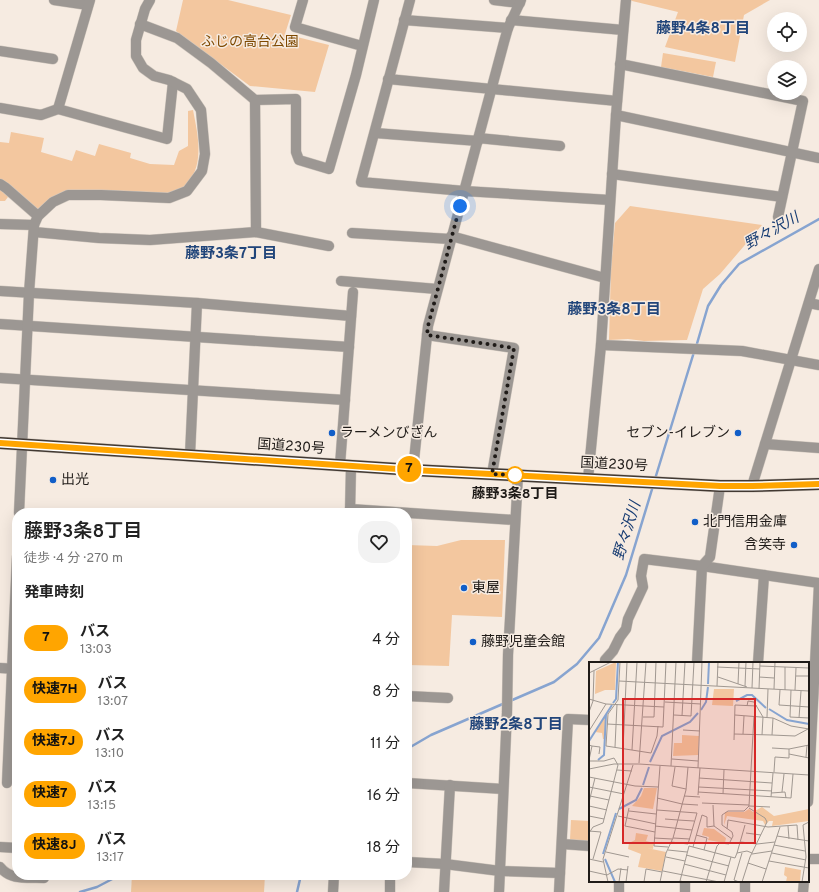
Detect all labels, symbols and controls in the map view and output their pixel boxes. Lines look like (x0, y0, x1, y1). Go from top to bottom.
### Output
map controls (767, 12, 807, 100)
button: locate (767, 12, 807, 52)
district label: 藤野4条8丁目 (656, 20, 750, 39)
park label: ふじの高台公園 (201, 33, 299, 51)
button: layers (767, 60, 807, 100)
your location (450, 196, 470, 216)
water label: 野々沢川 (741, 208, 805, 255)
district label: 藤野3条7丁目 (185, 245, 277, 264)
district label: 藤野3条8丁目 (567, 301, 661, 320)
place label: ラーメンびざん (340, 424, 437, 442)
place label: セブン-イレブン (626, 424, 730, 442)
marker: ラーメンびざん (327, 428, 337, 438)
marker: セブン-イレブン (733, 428, 743, 438)
street label: 国道230号 (257, 436, 325, 458)
street label: 国道230号 (580, 455, 648, 475)
line badge: 7 (396, 456, 422, 482)
text: 7 (405, 460, 413, 477)
marker: 藤野3条8丁目 (506, 466, 524, 484)
place label: 出光 (61, 472, 89, 489)
marker: 出光 (48, 475, 58, 485)
place label: 藤野3条8丁目 (471, 485, 559, 503)
water label: 野々沢川 (610, 498, 646, 562)
place label: 北門信用金庫 (703, 513, 787, 531)
marker: 北門信用金庫 (690, 517, 700, 527)
text: 藤野3条8丁目 (24, 520, 142, 544)
button: heart (358, 521, 400, 563)
place label: 含笑寺 (744, 537, 786, 554)
marker: 含笑寺 (789, 540, 799, 550)
text: 徒歩 · 4 分 · 270 m (24, 551, 123, 567)
place label: 東屋 (472, 580, 500, 597)
marker: 東屋 (459, 583, 469, 593)
text: 発車時刻 (24, 584, 84, 603)
text: バス (80, 623, 110, 642)
text: 7 (42, 629, 50, 646)
text: 4 分 (372, 631, 400, 650)
place label: 藤野児童会館 (481, 634, 565, 651)
marker: 藤野児童会館 (468, 637, 478, 647)
text: 13:03 (80, 642, 112, 658)
inset map (589, 662, 809, 882)
text: バス (98, 675, 128, 694)
text: 快速7H (32, 681, 78, 698)
text: 8 分 (372, 683, 400, 702)
text: 13:07 (98, 694, 128, 710)
district label: 藤野2条8丁目 (469, 716, 563, 735)
text: バス (95, 727, 125, 746)
text: 快速7J (32, 733, 75, 750)
text: 11 分 (370, 735, 400, 754)
text: 13:10 (95, 746, 124, 762)
text: バス (88, 779, 118, 798)
text: 快速7 (32, 785, 68, 802)
text: 16 分 (367, 787, 400, 806)
text: 13:15 (88, 798, 116, 814)
text: バス (97, 831, 127, 850)
text: 快速8J (32, 837, 77, 854)
text: 18 分 (367, 839, 400, 858)
text: 13:17 (97, 850, 124, 866)

